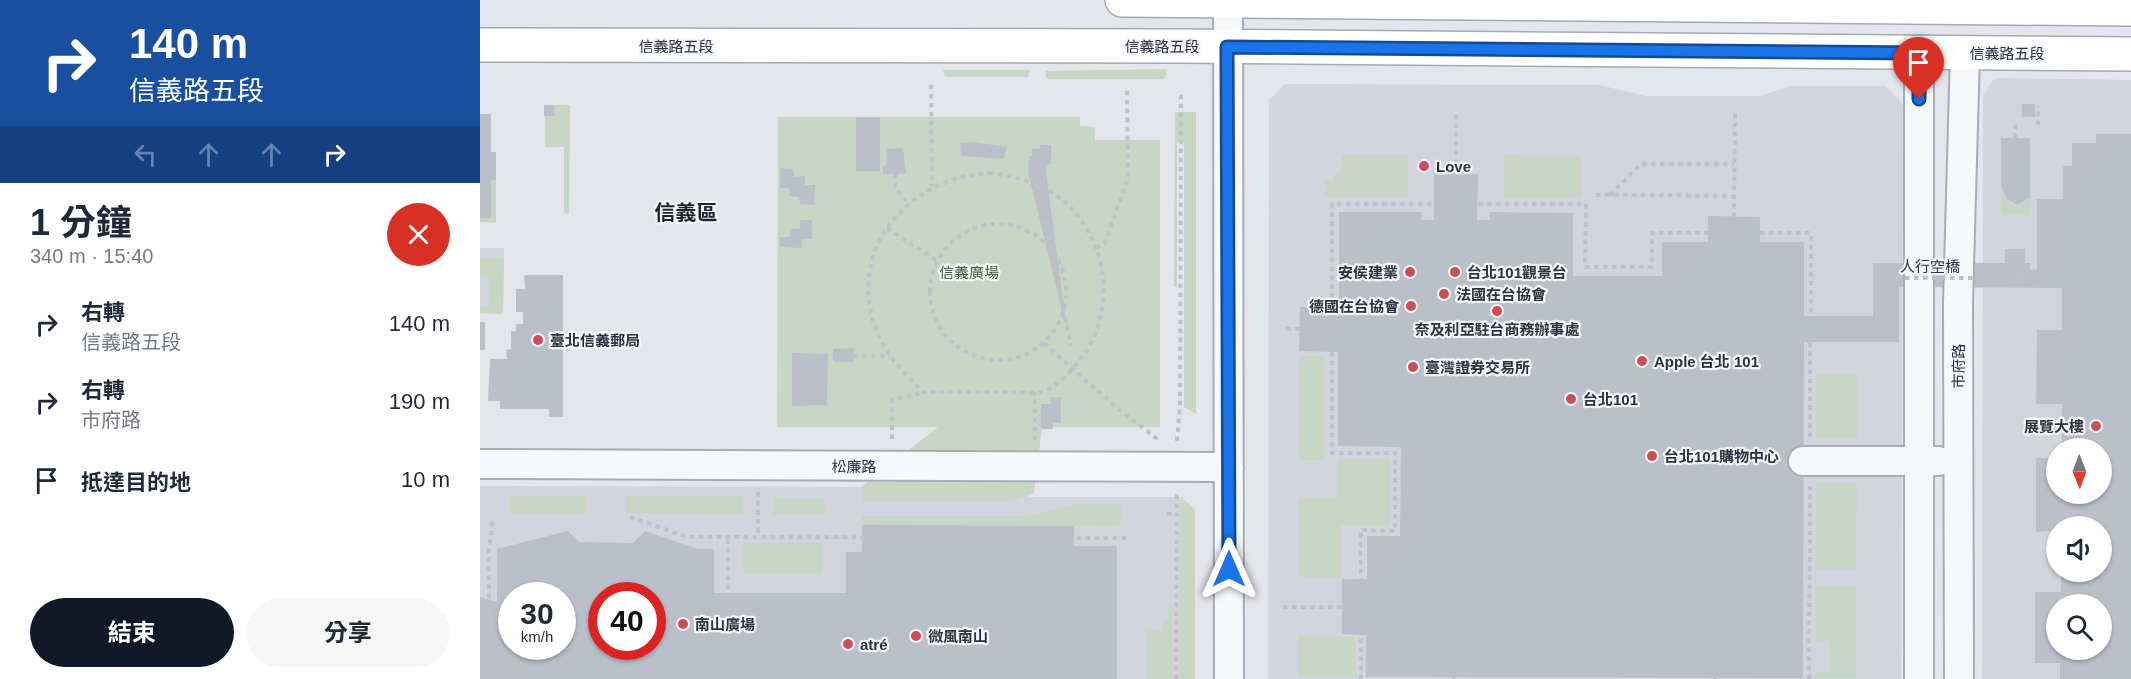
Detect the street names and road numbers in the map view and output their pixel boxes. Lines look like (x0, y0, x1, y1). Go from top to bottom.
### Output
street label: 信義路五段 (638, 38, 714, 55)
street label: 信義路五段 (1124, 38, 1200, 55)
street label: 信義路五段 (1969, 45, 2045, 62)
street label: 人行空橋 (1900, 258, 1960, 275)
street label: 市府路 (1950, 343, 1967, 389)
street label: 松廉路 (831, 458, 877, 475)

